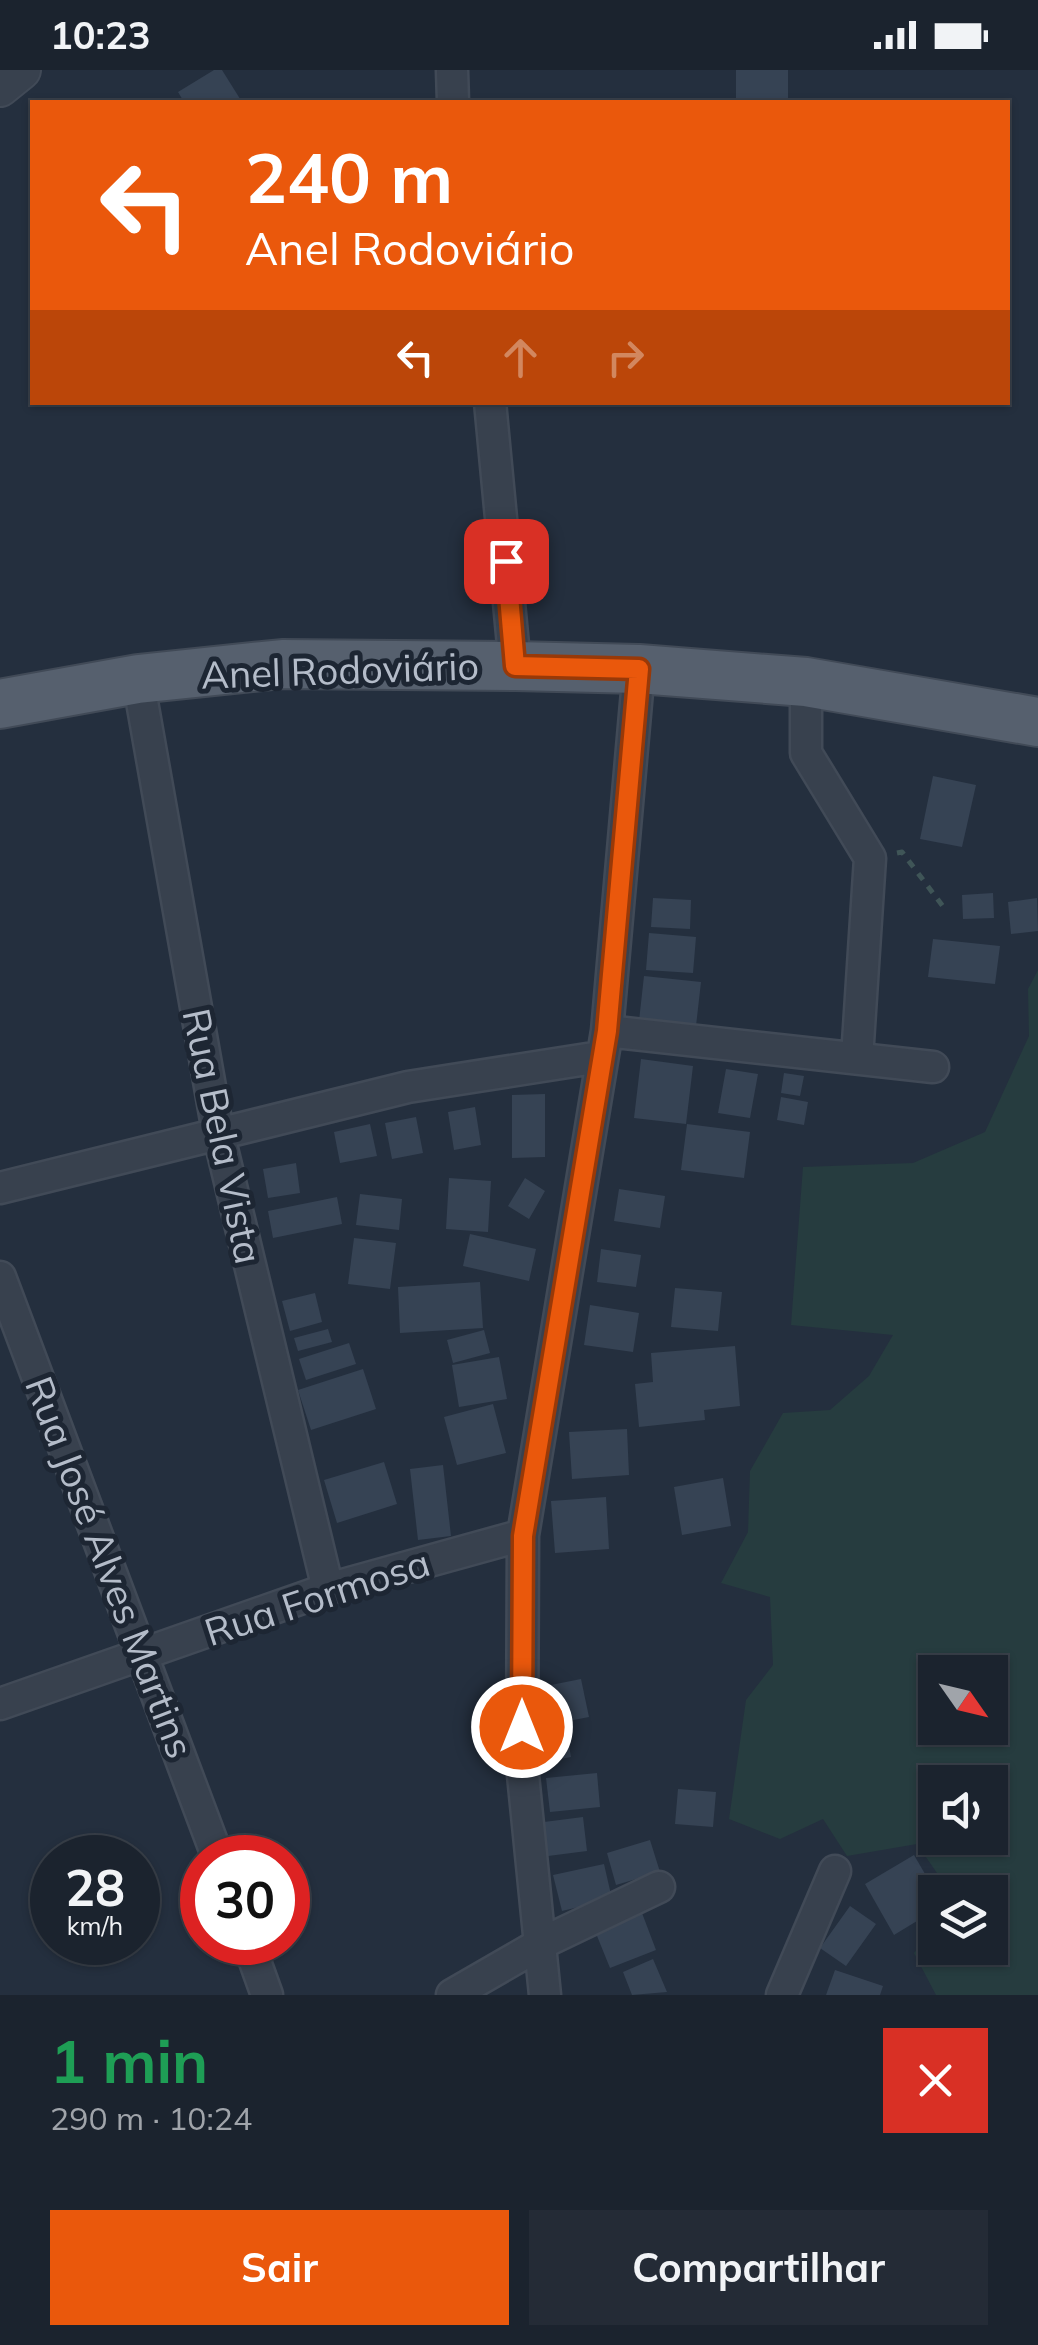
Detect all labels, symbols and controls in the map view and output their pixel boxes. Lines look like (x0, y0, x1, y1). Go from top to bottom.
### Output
text: 10:23 (50, 11, 151, 59)
text: 240 m (245, 133, 453, 221)
icon: left (80, 140, 210, 270)
text: Anel Rodoviário (245, 220, 574, 276)
icon: left (388, 330, 443, 385)
icon: ahead (493, 330, 548, 385)
icon: right (598, 330, 653, 385)
pin (464, 519, 549, 604)
icon: arrive (479, 534, 534, 589)
street label: Anel Rodoviário (200, 641, 480, 699)
street label: Rua Bela Vista (173, 1004, 273, 1268)
street label: Rua José Alves Martins (15, 1370, 205, 1764)
street label: Rua Formosa (198, 1538, 436, 1656)
north arrow (918, 1655, 1008, 1745)
map controls (918, 1655, 1008, 1965)
position arrow (470, 1675, 574, 1779)
button: sound (918, 1765, 1008, 1855)
speed limit sign: 30 (180, 1835, 310, 1965)
text: 28 (65, 1856, 125, 1919)
button: layers (918, 1875, 1008, 1965)
text: km/h (67, 1910, 123, 1941)
text: 1 min (50, 2023, 208, 2098)
button: close (883, 2028, 988, 2133)
text: 290 m · 10:24 (50, 2098, 252, 2138)
button: Sair (50, 2210, 509, 2325)
button: Compartilhar (529, 2210, 988, 2325)

